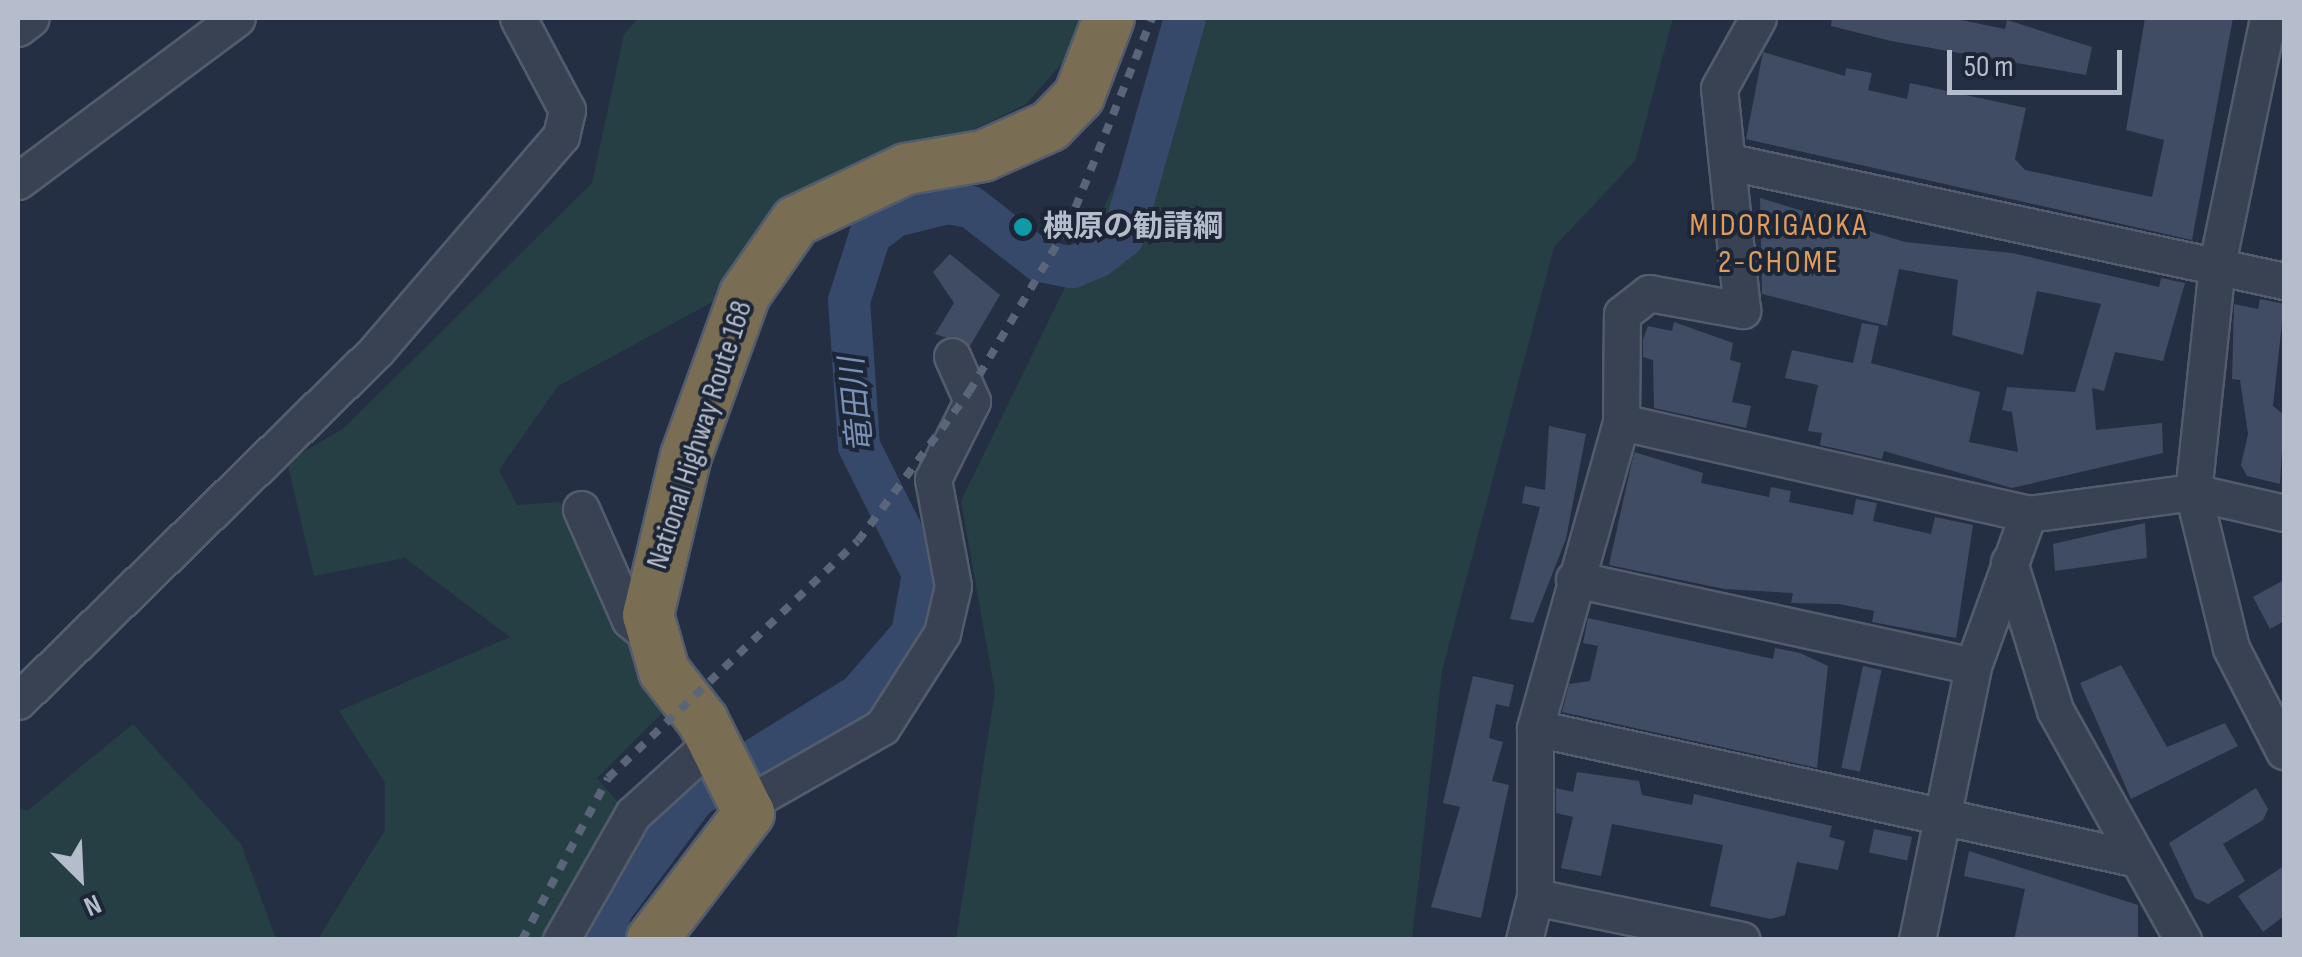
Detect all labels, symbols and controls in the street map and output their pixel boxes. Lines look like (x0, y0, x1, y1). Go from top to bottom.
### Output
scale bar (1952, 30, 2127, 92)
text: 50 m (1964, 49, 2013, 85)
district label: MIDORIGAOKA 2-CHOME (1689, 208, 1869, 283)
place label: 椣原の勧請綱 (1043, 209, 1223, 245)
marker: 椣原の勧請綱 (1012, 216, 1034, 238)
street label: National Highway Route 168 (640, 297, 760, 573)
water label: 竜田川 (834, 355, 882, 455)
north arrow (30, 827, 130, 927)
text: N (79, 887, 106, 923)

